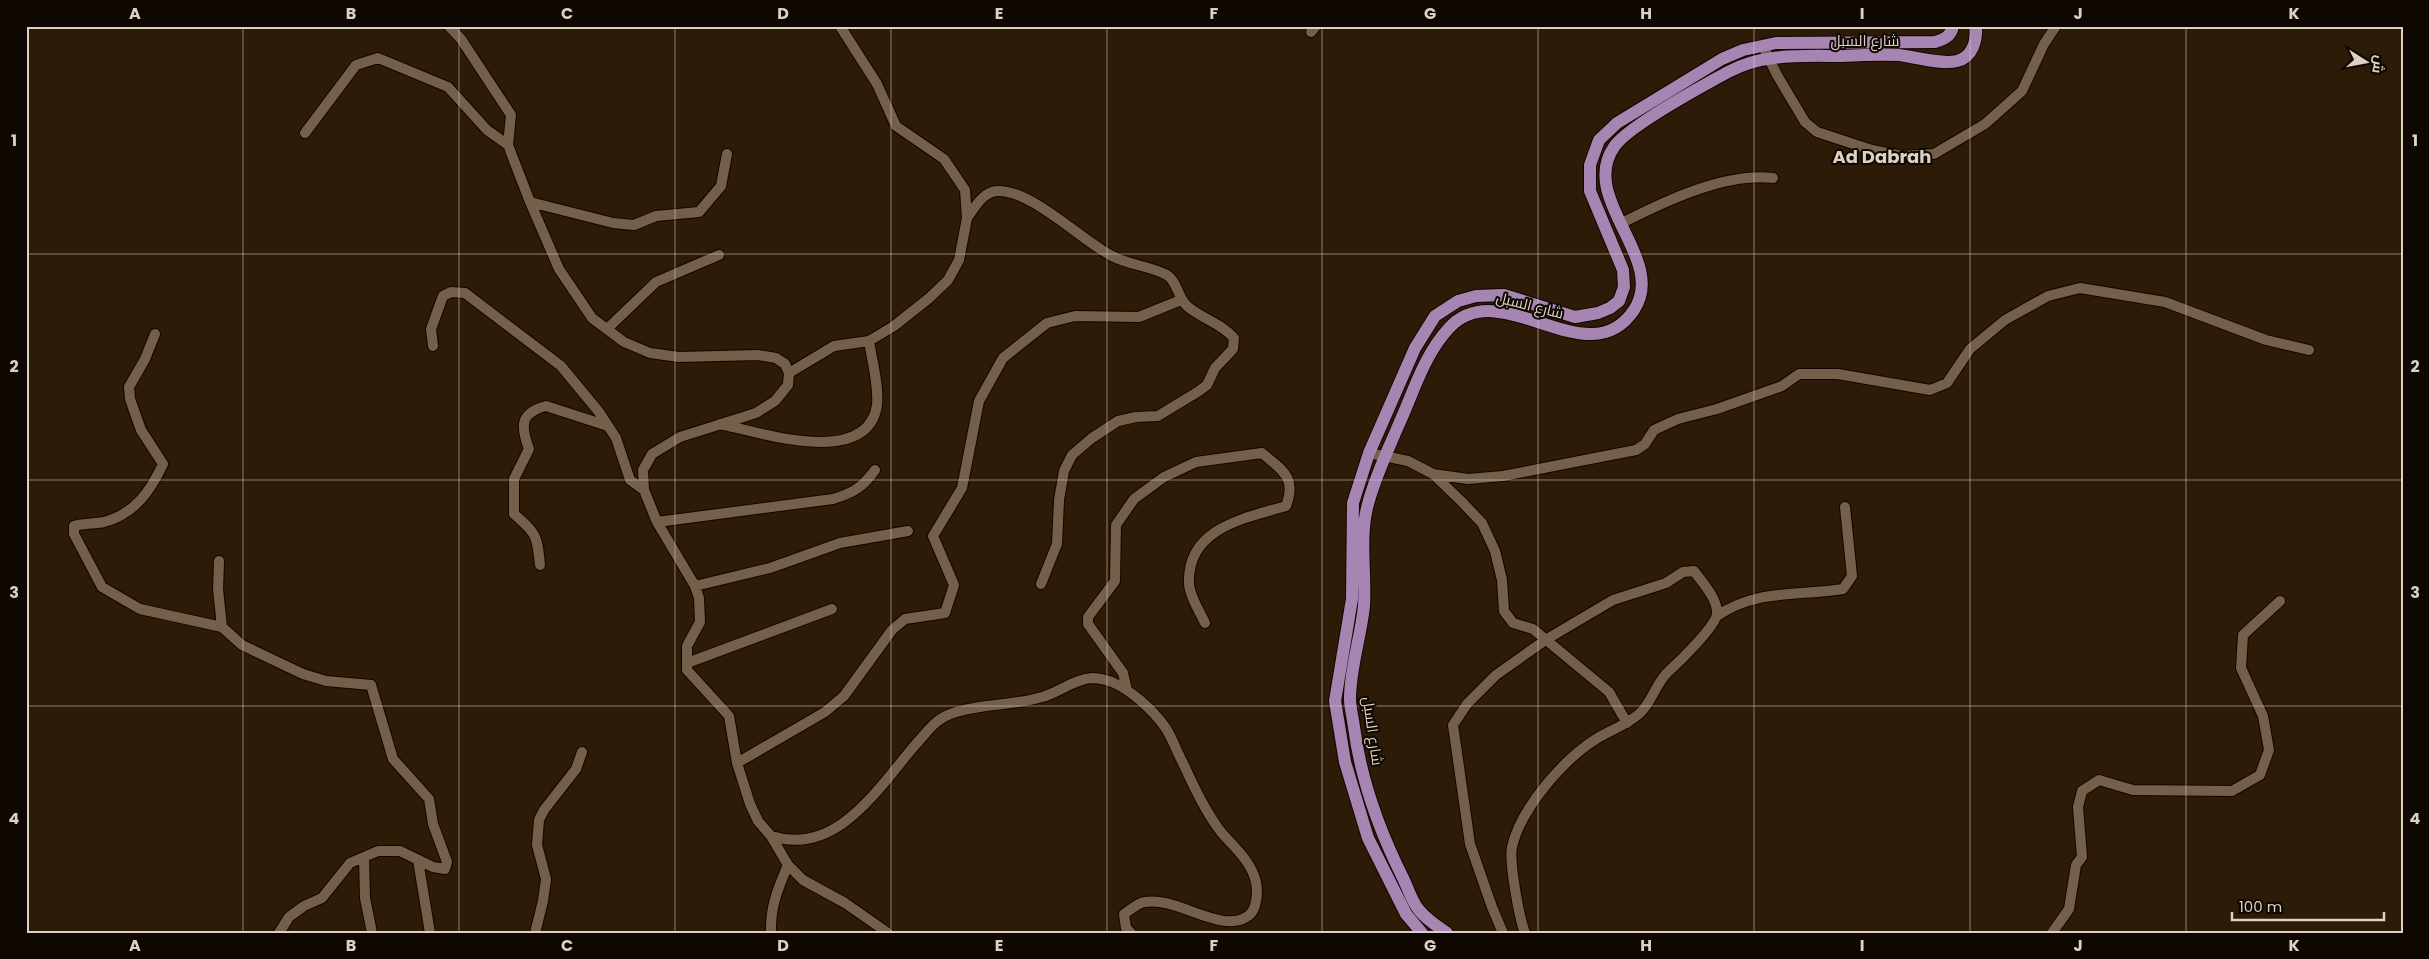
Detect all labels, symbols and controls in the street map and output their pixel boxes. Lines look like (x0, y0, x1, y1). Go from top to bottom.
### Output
text: A (129, 2, 141, 25)
text: B (346, 2, 356, 25)
text: C (561, 2, 573, 25)
text: D (777, 2, 789, 25)
text: E (995, 2, 1003, 25)
text: F (1210, 2, 1219, 25)
text: G (1424, 2, 1436, 25)
text: H (1640, 2, 1652, 25)
text: I (1860, 2, 1864, 25)
text: J (2073, 2, 2083, 25)
text: K (2288, 2, 2300, 25)
street label: شارع السبل (1830, 30, 1900, 52)
north arrow (2342, 38, 2392, 88)
text: ش (2367, 54, 2390, 75)
text: 1 (11, 129, 17, 152)
text: 1 (2412, 129, 2418, 152)
district label: Ad Dabrah (1833, 144, 1931, 169)
street label: شارع السبل (1494, 286, 1566, 325)
text: 2 (9, 355, 19, 378)
text: 2 (2410, 355, 2420, 378)
text: 3 (9, 581, 19, 604)
text: 3 (2410, 581, 2420, 604)
street label: شارع السبل (1357, 695, 1388, 767)
text: 4 (9, 807, 20, 830)
text: 4 (2410, 807, 2421, 830)
scale bar (2232, 889, 2384, 921)
text: 100 m (2239, 896, 2282, 917)
text: A (129, 934, 141, 957)
text: B (346, 934, 356, 957)
text: C (561, 934, 573, 957)
text: D (777, 934, 789, 957)
text: E (995, 934, 1003, 957)
text: F (1210, 934, 1219, 957)
text: G (1424, 934, 1436, 957)
text: H (1640, 934, 1652, 957)
text: I (1860, 934, 1864, 957)
text: J (2073, 934, 2083, 957)
text: K (2288, 934, 2300, 957)

